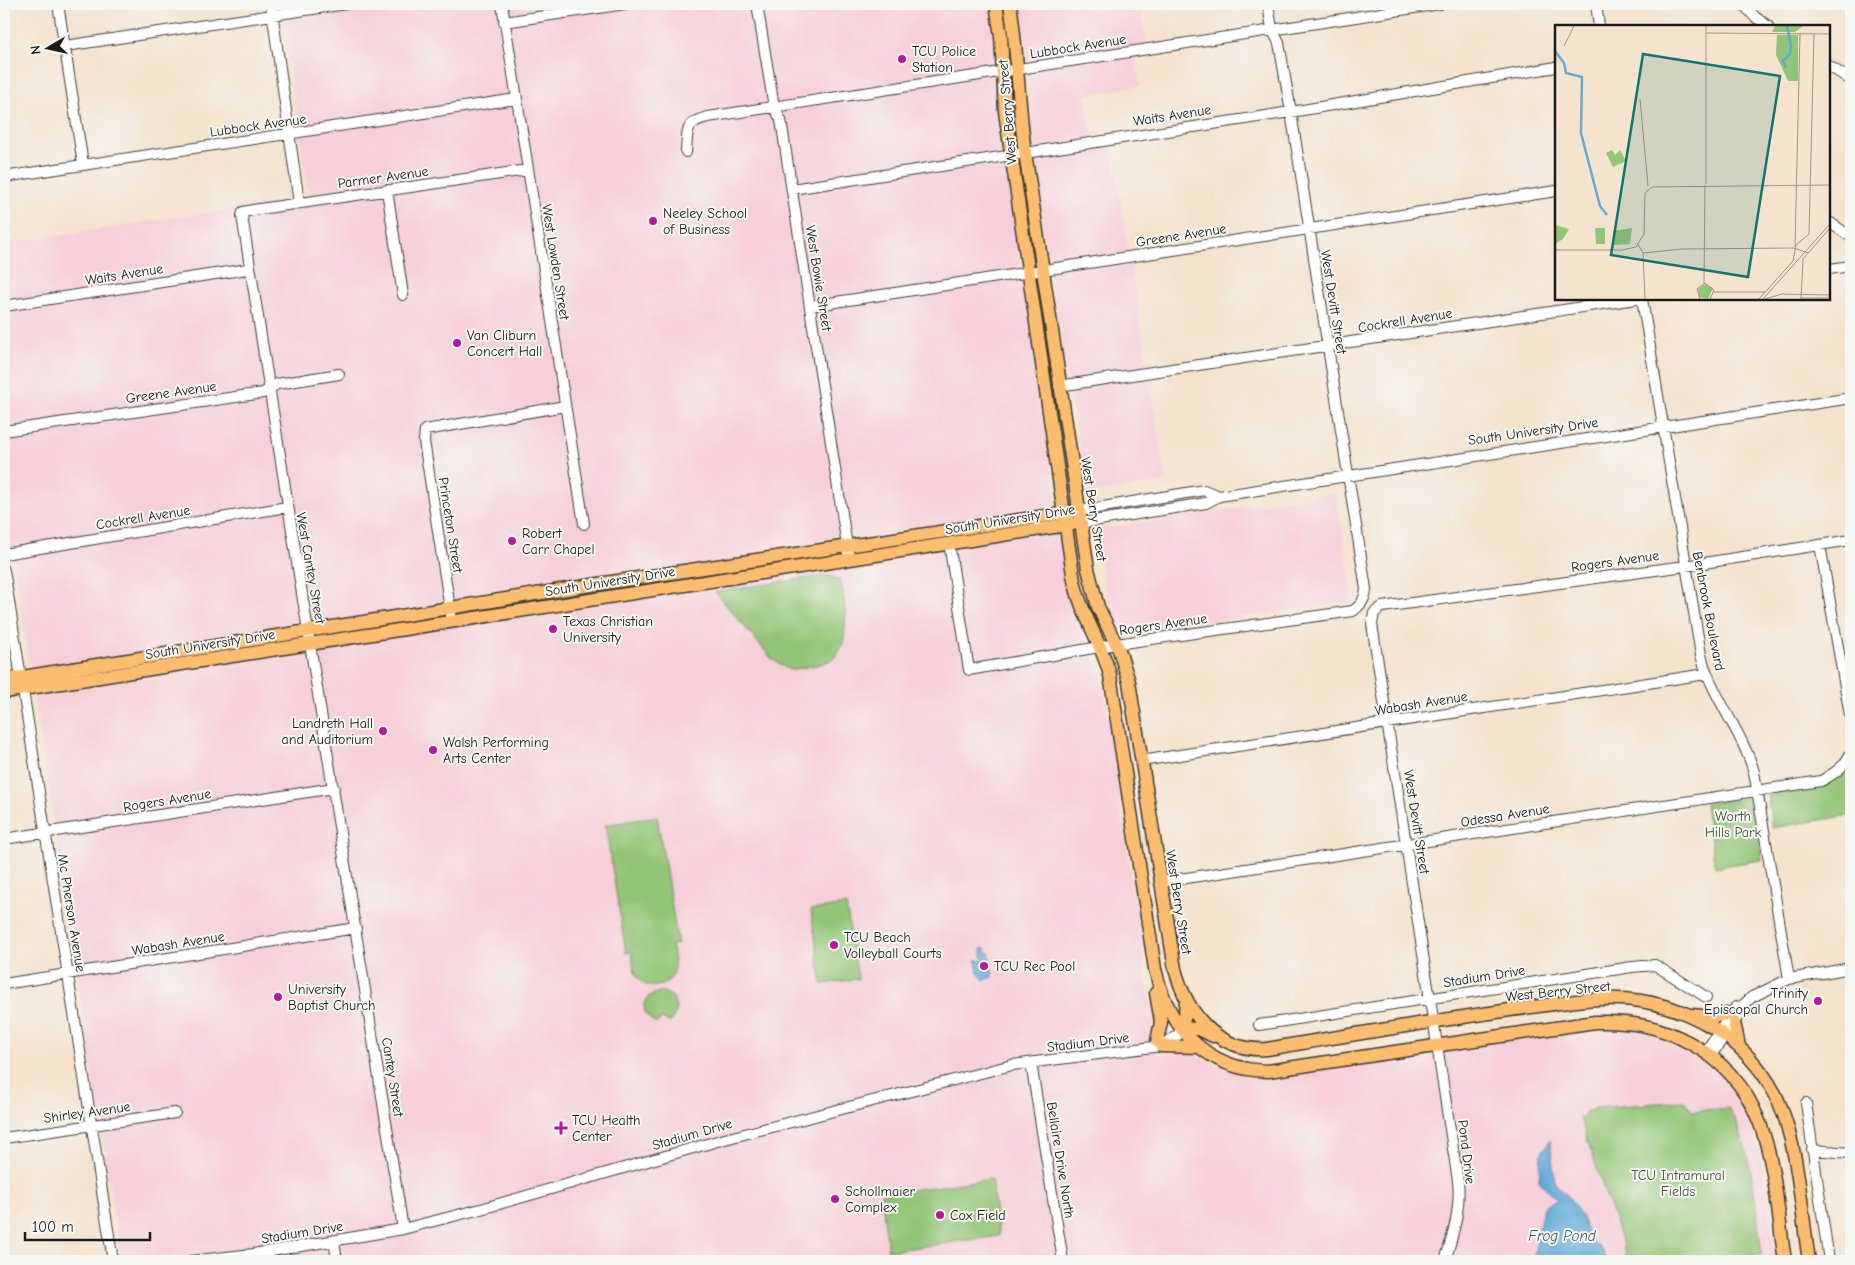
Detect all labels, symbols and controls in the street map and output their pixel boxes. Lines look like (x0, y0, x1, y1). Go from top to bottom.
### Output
north arrow (22, 22, 72, 72)
inset map (1555, 25, 1830, 300)
street label: Lubbock Avenue (1029, 30, 1127, 62)
place label: TCU Police Station (912, 43, 976, 76)
text: N (27, 44, 45, 56)
marker: TCU Police Station (896, 53, 908, 65)
street label: West Berry Street (994, 58, 1021, 165)
street label: Waits Avenue (1132, 101, 1212, 130)
street label: Lubbock Avenue (209, 110, 307, 141)
street label: Parmer Avenue (337, 163, 430, 192)
street label: West Lowden Street (538, 203, 573, 322)
place label: Neeley School of Business (663, 205, 747, 238)
marker: Neeley School of Business (647, 215, 659, 227)
street label: Greene Avenue (1135, 220, 1228, 251)
street label: West Bowie Street (802, 224, 835, 333)
street label: West Devitt Street (1317, 249, 1350, 356)
street label: Waits Avenue (84, 260, 164, 289)
street label: Cockrell Avenue (1357, 305, 1453, 336)
place label: Van Cliburn Concert Hall (467, 327, 542, 360)
marker: Van Cliburn Concert Hall (451, 337, 463, 349)
street label: Greene Avenue (125, 378, 218, 407)
street label: South University Drive (1467, 414, 1599, 449)
street label: West Berry Street (1077, 456, 1110, 563)
street label: Princeton Street (435, 476, 467, 575)
street label: South University Drive (944, 501, 1076, 538)
street label: Cockrell Avenue (95, 502, 191, 533)
street label: West Cantey Street (292, 511, 329, 626)
place label: Robert Carr Chapel (522, 525, 594, 558)
marker: Robert Carr Chapel (506, 535, 518, 547)
street label: Rogers Avenue (1570, 547, 1660, 576)
street label: Benbrook Boulevard (1689, 550, 1728, 672)
street label: South University Drive (544, 563, 676, 600)
street label: Rogers Avenue (1118, 610, 1208, 639)
place label: Texas Christian University (563, 613, 653, 646)
marker: Texas Christian University (547, 623, 559, 635)
street label: South University Drive (144, 626, 276, 663)
street label: Wabash Avenue (1373, 688, 1469, 719)
place label: Landreth Hall and Auditorium (282, 715, 373, 748)
marker: Landreth Hall and Auditorium (377, 725, 389, 737)
place label: Walsh Performing Arts Center (443, 734, 549, 767)
marker: Walsh Performing Arts Center (427, 744, 439, 756)
street label: West Devitt Street (1400, 769, 1433, 876)
street label: Rogers Avenue (122, 785, 212, 816)
street label: Odessa Avenue (1460, 800, 1551, 831)
park label: Worth Hills Park (1705, 808, 1762, 841)
street label: West Berry Street (1162, 849, 1195, 956)
street label: Mc Pherson Avenue (54, 853, 89, 973)
street label: Wabash Avenue (130, 928, 226, 959)
place label: TCU Beach Volleyball Courts (844, 929, 942, 962)
marker: TCU Beach Volleyball Courts (828, 939, 840, 951)
place label: TCU Rec Pool (994, 958, 1075, 975)
marker: TCU Rec Pool (978, 960, 990, 972)
street label: Stadium Drive (1442, 962, 1526, 991)
street label: West Berry Street (1505, 977, 1612, 1005)
place label: University Baptist Church (288, 981, 376, 1014)
place label: Trinity Episcopal Church (1704, 985, 1809, 1018)
marker: University Baptist Church (272, 991, 284, 1003)
marker: Trinity Episcopal Church (1812, 995, 1824, 1007)
street label: Stadium Drive (1046, 1029, 1130, 1056)
street label: Cantey Street (378, 1036, 407, 1119)
street label: Shirley Avenue (43, 1098, 132, 1127)
street label: Bellaire Drive North (1043, 1101, 1078, 1220)
place label: TCU Health Center (572, 1112, 640, 1145)
street label: Stadium Drive (650, 1115, 734, 1154)
street label: Pond Drive (1454, 1119, 1479, 1185)
marker: TCU Health Center (554, 1121, 568, 1135)
park label: TCU Intramural Fields (1631, 1167, 1725, 1200)
place label: Schollmaier Complex (845, 1183, 916, 1216)
marker: Schollmaier Complex (829, 1193, 841, 1205)
place label: Cox Field (950, 1207, 1006, 1224)
marker: Cox Field (934, 1209, 946, 1221)
scale bar (25, 1210, 150, 1242)
text: 100 m (32, 1218, 74, 1236)
street label: Stadium Drive (260, 1218, 344, 1247)
water label: Frog Pond (1528, 1227, 1597, 1245)

